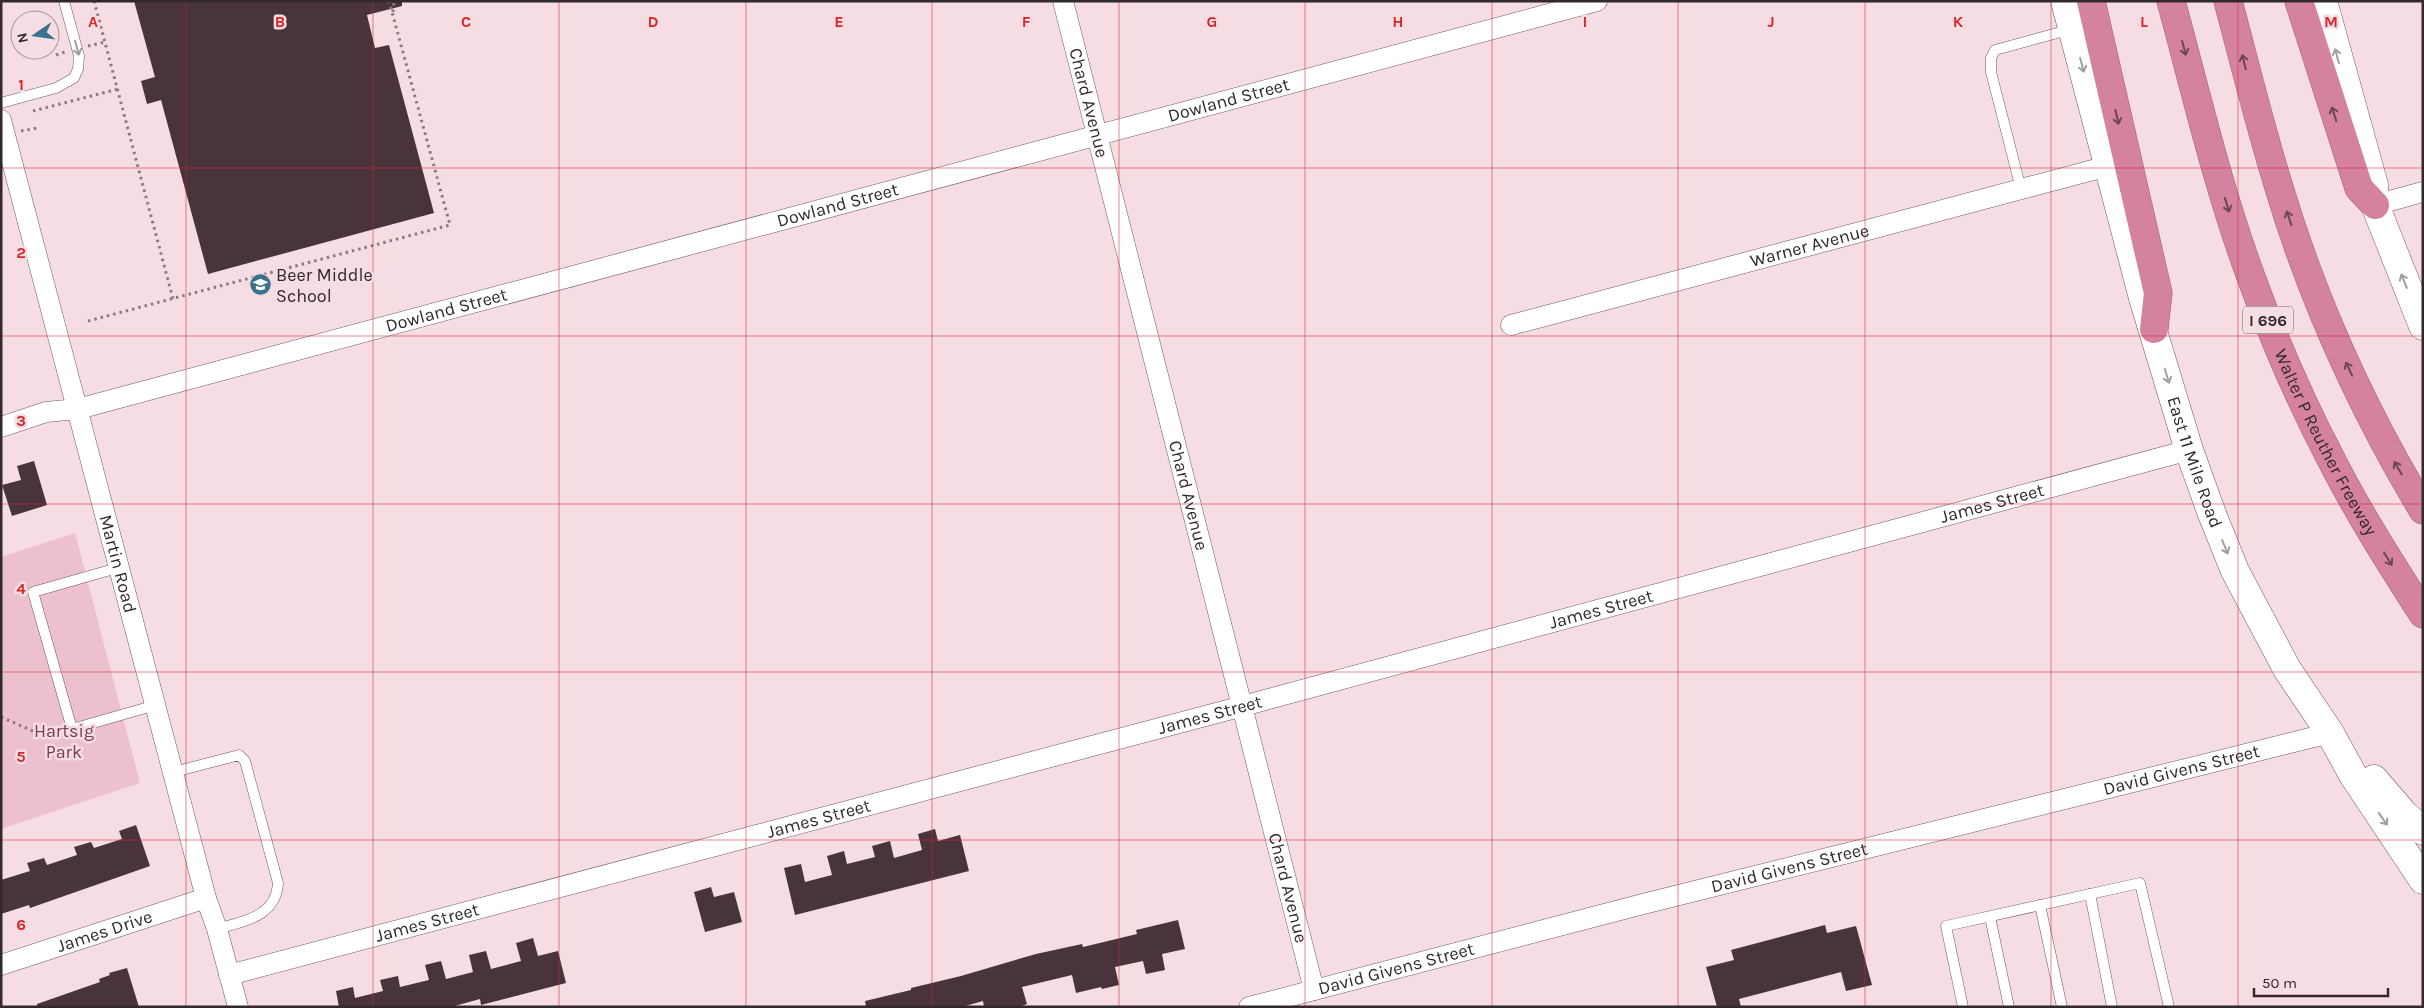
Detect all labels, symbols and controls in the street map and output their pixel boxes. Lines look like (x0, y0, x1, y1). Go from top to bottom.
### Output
north arrow (10, 10, 60, 60)
text: A (88, 12, 98, 31)
text: B (275, 12, 285, 31)
text: C (461, 12, 471, 31)
text: D (648, 12, 659, 31)
text: E (834, 12, 844, 31)
text: F (1022, 12, 1031, 31)
text: G (1207, 12, 1217, 31)
text: H (1392, 12, 1404, 31)
text: I (1583, 12, 1587, 31)
text: J (1767, 12, 1775, 31)
text: K (1953, 12, 1964, 31)
text: L (2140, 12, 2148, 31)
text: M (2324, 12, 2338, 31)
text: N (13, 31, 32, 45)
one-way arrow (72, 40, 82, 56)
one-way arrow (2180, 40, 2189, 56)
street label: Chard Avenue (1064, 46, 1113, 160)
one-way arrow (2332, 49, 2342, 65)
one-way arrow (2239, 54, 2248, 70)
one-way arrow (2077, 57, 2087, 73)
street label: Dowland Street (1165, 73, 1292, 127)
text: 1 (18, 75, 24, 94)
one-way arrow (2329, 107, 2338, 122)
one-way arrow (2113, 109, 2122, 125)
street label: Dowland Street (774, 178, 901, 232)
one-way arrow (2223, 197, 2233, 213)
one-way arrow (2283, 210, 2293, 226)
street label: Warner Avenue (1748, 219, 1871, 272)
text: 2 (16, 243, 26, 262)
place label: Beer Middle School (276, 264, 373, 307)
school or university icon: Beer Middle School (248, 273, 272, 297)
one-way arrow (2398, 274, 2408, 289)
street label: Dowland Street (383, 283, 510, 337)
road number: I 696 (2243, 306, 2293, 334)
street label: Walter P Reuther Freeway (2270, 346, 2382, 540)
one-way arrow (2343, 362, 2353, 377)
one-way arrow (2163, 368, 2173, 384)
street label: East 11 Mile Road (2162, 394, 2227, 531)
text: 3 (16, 411, 26, 430)
street label: Chard Avenue (1164, 438, 1213, 553)
one-way arrow (2393, 461, 2403, 476)
street label: James Street (1938, 479, 2046, 528)
street label: Martin Road (95, 512, 141, 615)
one-way arrow (2221, 538, 2230, 554)
one-way arrow (2383, 552, 2394, 566)
text: 4 (16, 579, 26, 598)
street label: James Street (1547, 585, 1656, 634)
street label: James Street (1156, 690, 1265, 739)
park label: Hartsig Park (34, 720, 94, 763)
street label: David Givens Street (2101, 740, 2262, 800)
text: 5 (16, 747, 26, 766)
street label: James Street (764, 794, 873, 843)
one-way arrow (2378, 812, 2388, 826)
street label: Chard Avenue (1264, 831, 1313, 945)
street label: David Givens Street (1709, 837, 1870, 898)
street label: James Street (373, 898, 482, 947)
street label: James Drive (54, 905, 155, 957)
text: 6 (16, 915, 26, 934)
street label: David Givens Street (1316, 938, 1477, 1000)
scale bar (2254, 966, 2388, 998)
text: 50 m (2262, 974, 2297, 992)

